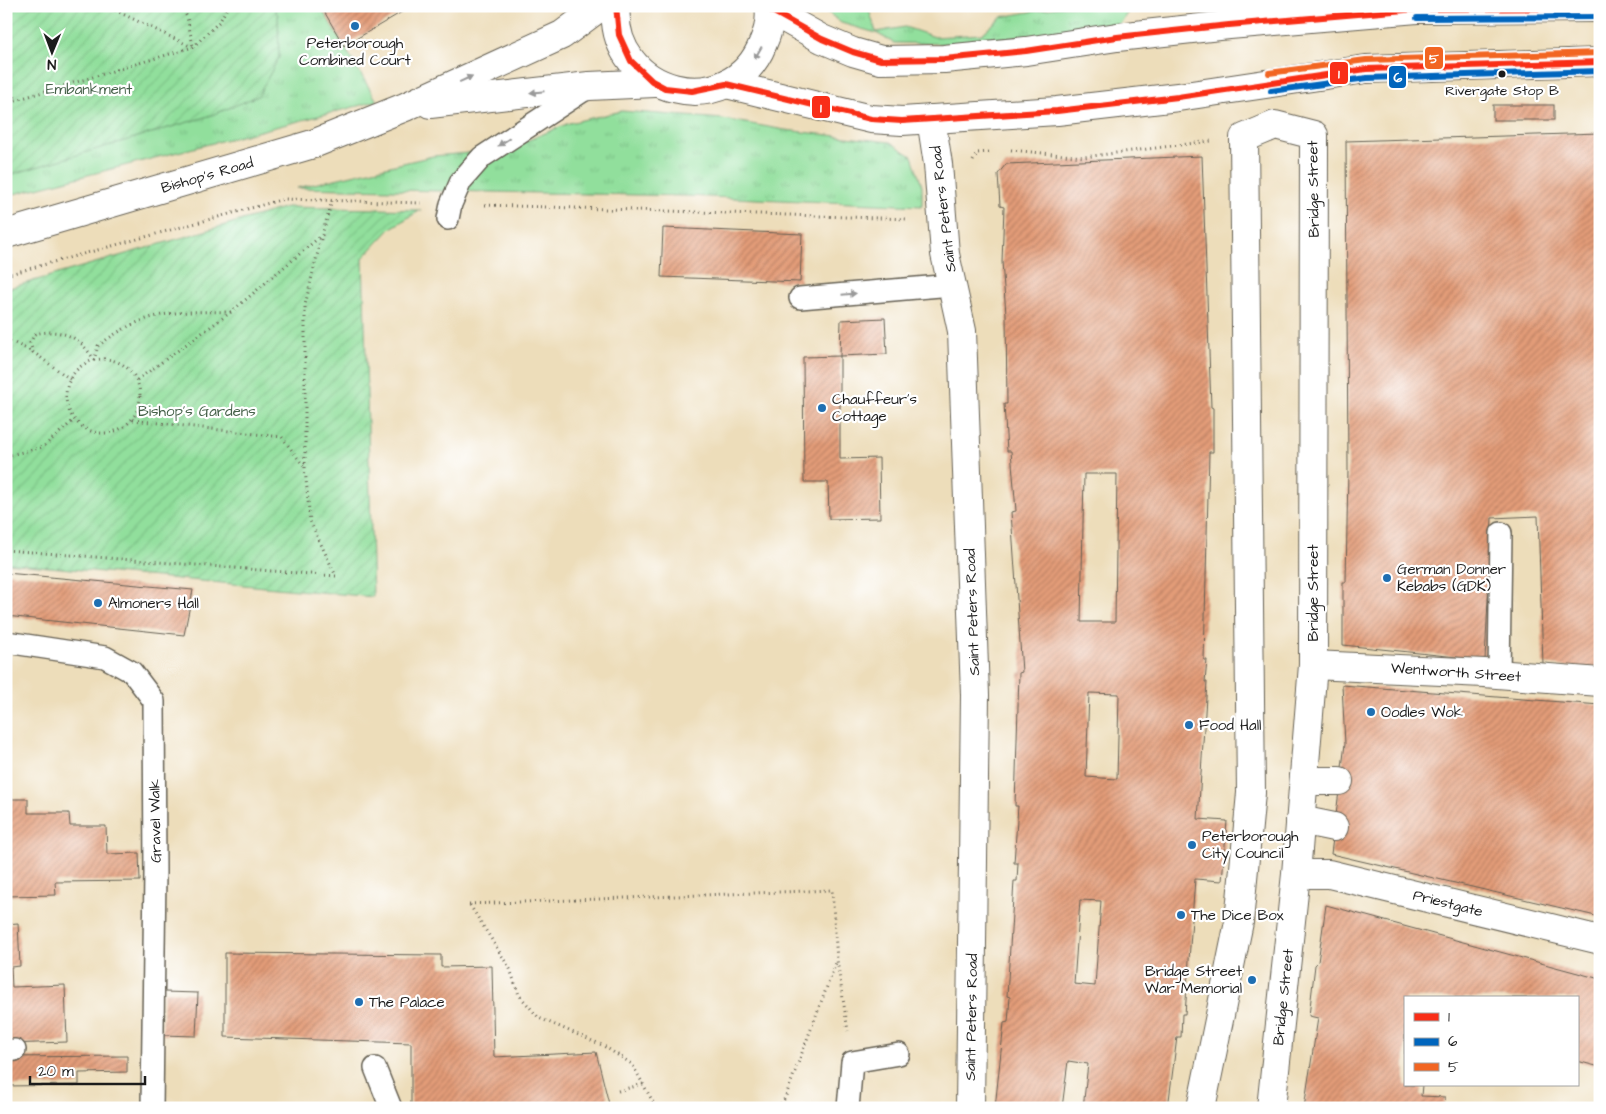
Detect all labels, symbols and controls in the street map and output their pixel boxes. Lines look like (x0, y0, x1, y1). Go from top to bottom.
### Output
marker: Peterborough Combined Court (349, 20, 361, 32)
north arrow (28, 28, 78, 78)
place label: Peterborough Combined Court (299, 33, 411, 71)
one-way arrow (754, 45, 762, 60)
line badge: 5 (1424, 46, 1444, 70)
text: 5 (1429, 49, 1440, 69)
text: N (47, 54, 56, 74)
line badge: 1 (1329, 61, 1349, 85)
text: 1 (1338, 64, 1340, 84)
line badge: 6 (1388, 65, 1407, 89)
text: 6 (1394, 68, 1403, 88)
marker: Rivergate Stop B (1497, 69, 1507, 79)
one-way arrow (459, 75, 473, 83)
park label: Embankment (46, 79, 132, 100)
place label: Rivergate Stop B (1445, 81, 1559, 101)
one-way arrow (528, 88, 544, 96)
line badge: 1 (811, 95, 831, 119)
text: 1 (820, 98, 822, 118)
one-way arrow (498, 137, 511, 147)
street label: Bridge Street (1302, 140, 1326, 238)
street label: Saint Peters Road (925, 144, 962, 273)
street label: Bishop's Road (159, 152, 256, 199)
one-way arrow (841, 289, 857, 297)
place label: Chauffeur's Cottage (832, 389, 918, 428)
park label: Bishop's Gardens (138, 401, 256, 422)
marker: Chauffeur's Cottage (816, 402, 828, 414)
street label: Bridge Street (1303, 544, 1325, 642)
street label: Saint Peters Road (960, 548, 985, 676)
place label: German Donner Kebabs (GDK) (1397, 559, 1506, 597)
marker: German Donner Kebabs (GDK) (1381, 572, 1393, 584)
place label: Almoners Hall (108, 593, 199, 614)
marker: Almoners Hall (92, 597, 104, 609)
street label: Wentworth Street (1390, 657, 1522, 688)
place label: Oodles Wok (1381, 702, 1463, 723)
marker: Oodles Wok (1365, 706, 1377, 718)
place label: Food Hall (1199, 715, 1261, 736)
marker: Food Hall (1183, 719, 1195, 731)
street label: Gravel Walk (144, 779, 167, 863)
place label: Peterborough City Council (1202, 826, 1299, 865)
marker: Peterborough City Council (1186, 839, 1198, 851)
street label: Priestgate (1410, 885, 1485, 923)
place label: The Dice Box (1191, 905, 1285, 926)
marker: The Dice Box (1175, 909, 1187, 921)
street label: Bridge Street (1268, 948, 1300, 1047)
street label: Saint Peters Road (960, 953, 983, 1081)
place label: Bridge Street War Memorial (1145, 961, 1242, 999)
marker: Bridge Street War Memorial (1246, 974, 1258, 986)
place label: The Palace (369, 992, 445, 1013)
marker: The Palace (353, 996, 365, 1008)
legend (1404, 996, 1578, 1086)
text: 1 (1448, 1007, 1450, 1028)
text: 6 (1448, 1031, 1458, 1052)
scale bar (30, 1054, 145, 1086)
text: 5 (1448, 1057, 1459, 1078)
text: 20 m (38, 1061, 74, 1082)

